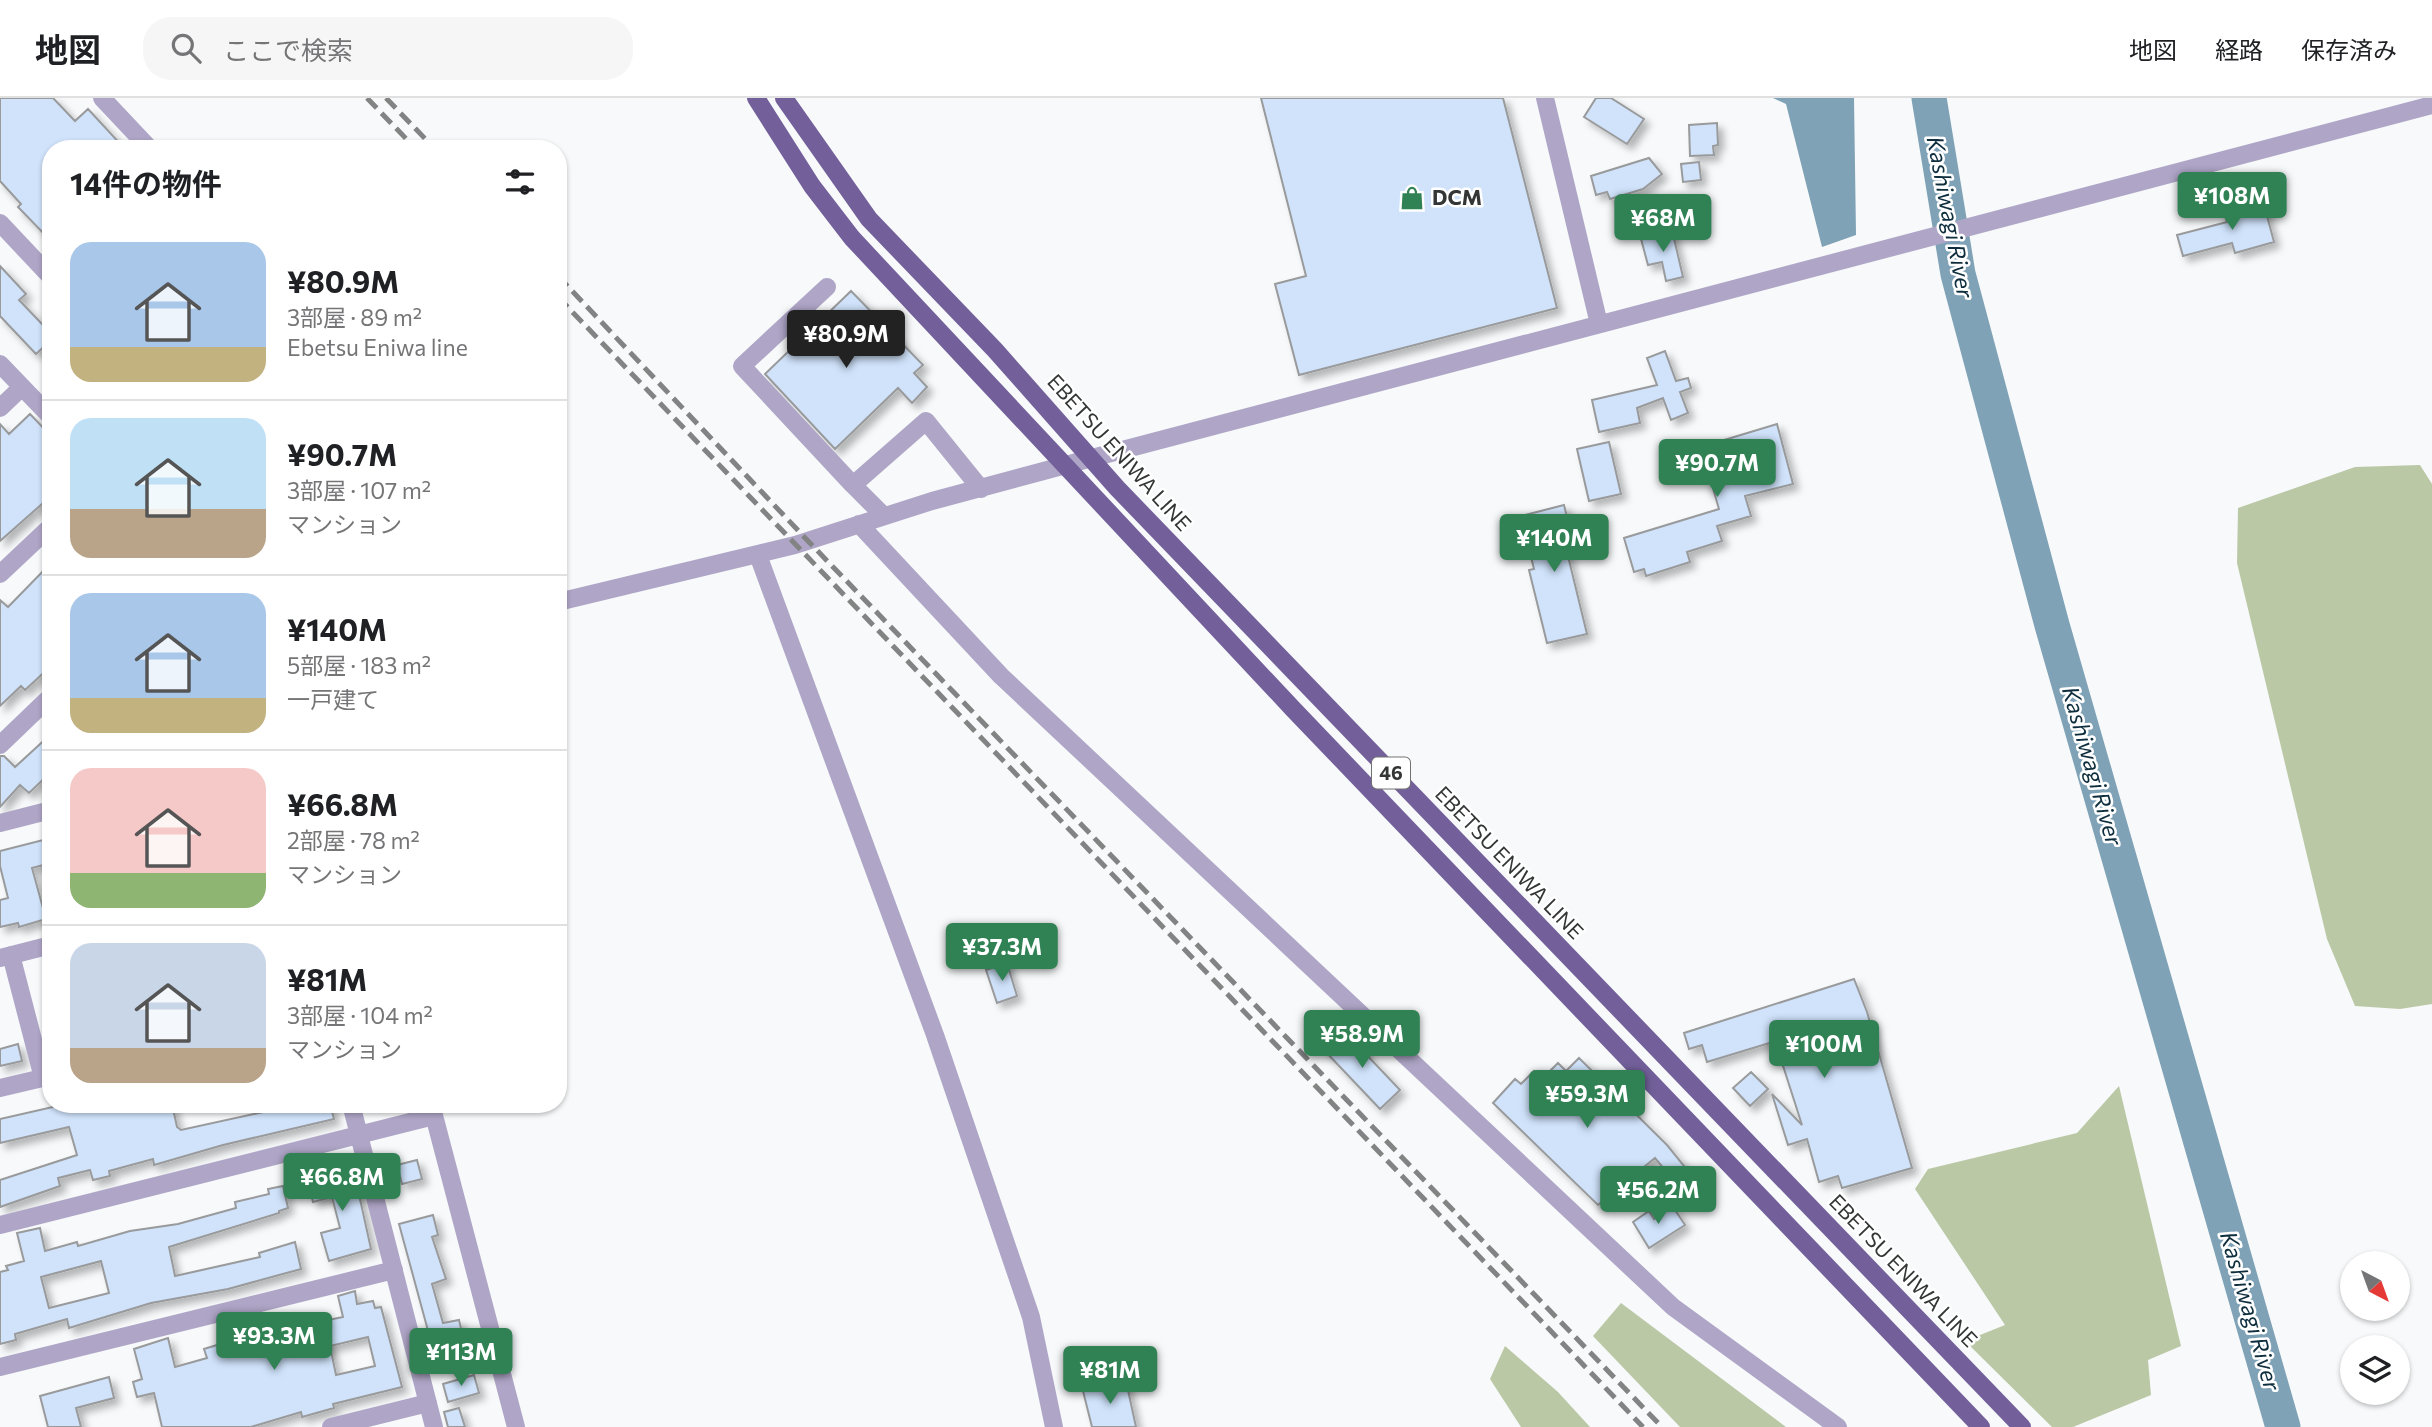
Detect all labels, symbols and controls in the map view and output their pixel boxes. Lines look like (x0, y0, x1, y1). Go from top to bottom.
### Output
search box (143, 17, 633, 80)
text: 地図 (35, 28, 101, 69)
icon: search (167, 29, 205, 67)
text: ここで検索 (223, 34, 353, 65)
text: 地図 (2129, 35, 2177, 64)
text: 経路 (2215, 35, 2263, 64)
text: 保存済み (2301, 35, 2397, 64)
water label: Kashiwagi River (1922, 134, 1981, 301)
icon: filters (501, 163, 539, 201)
text: 14件の物件 (70, 164, 222, 201)
pin: ¥108M (2183, 172, 2281, 232)
text: ¥108M (2194, 181, 2270, 209)
shop icon: DCM (1398, 184, 1426, 212)
place label: DCM (1432, 184, 1482, 209)
pin: ¥68M (1622, 194, 1704, 254)
text: ¥68M (1630, 203, 1696, 231)
text: ¥80.9M (287, 262, 399, 299)
icon: home (126, 270, 210, 354)
text: 3部屋 · 89 m² (287, 303, 422, 331)
pin: ¥80.9M (789, 310, 903, 370)
text: ¥80.9M (803, 319, 889, 347)
text: Ebetsu Eniwa line (287, 333, 468, 361)
street label: EBETSU ENIWA LINE (1043, 368, 1197, 536)
text: ¥90.7M (287, 435, 397, 472)
pin: ¥90.7M (1660, 440, 1774, 499)
icon: home (126, 446, 210, 530)
text: ¥90.7M (1675, 448, 1759, 476)
text: 3部屋 · 107 m² (287, 476, 431, 504)
text: マンション (287, 510, 402, 538)
pin: ¥140M (1505, 514, 1603, 574)
text: ¥140M (1516, 523, 1592, 551)
text: ¥140M (287, 610, 387, 647)
icon: home (126, 621, 210, 705)
text: 5部屋 · 183 m² (287, 651, 431, 679)
water label: Kashiwagi River (2057, 683, 2129, 849)
text: 一戸建て (287, 685, 379, 713)
road number: 46 (1372, 758, 1410, 788)
street label: EBETSU ENIWA LINE (1431, 780, 1589, 943)
text: ¥66.8M (287, 785, 398, 822)
icon: home (126, 796, 210, 880)
text: 2部屋 · 78 m² (287, 826, 420, 854)
text: マンション (287, 860, 402, 888)
pin: ¥37.3M (945, 924, 1059, 983)
text: ¥37.3M (962, 932, 1042, 960)
text: ¥81M (287, 960, 367, 997)
icon: home (126, 971, 210, 1055)
text: 3部屋 · 104 m² (287, 1001, 433, 1029)
pin: ¥58.9M (1305, 1010, 1419, 1070)
text: ¥58.9M (1320, 1019, 1404, 1047)
pin: ¥100M (1775, 1020, 1873, 1080)
text: ¥100M (1785, 1029, 1863, 1057)
text: マンション (287, 1035, 402, 1063)
pin: ¥59.3M (1530, 1070, 1644, 1130)
text: ¥59.3M (1545, 1079, 1629, 1107)
pin: ¥66.8M (285, 1154, 399, 1213)
text: ¥66.8M (300, 1162, 384, 1190)
pin: ¥56.2M (1601, 1166, 1715, 1226)
text: ¥56.2M (1616, 1175, 1700, 1203)
street label: EBETSU ENIWA LINE (1825, 1188, 1983, 1351)
water label: Kashiwagi River (2215, 1228, 2287, 1394)
north arrow (2340, 1251, 2410, 1321)
map controls (2340, 1251, 2410, 1405)
pin: ¥93.3M (217, 1312, 331, 1372)
text: ¥93.3M (232, 1321, 316, 1349)
pin: ¥113M (412, 1328, 510, 1388)
button: layers (2340, 1335, 2410, 1405)
text: ¥113M (425, 1337, 497, 1365)
pin: ¥81M (1069, 1346, 1151, 1406)
text: ¥81M (1079, 1355, 1141, 1383)

